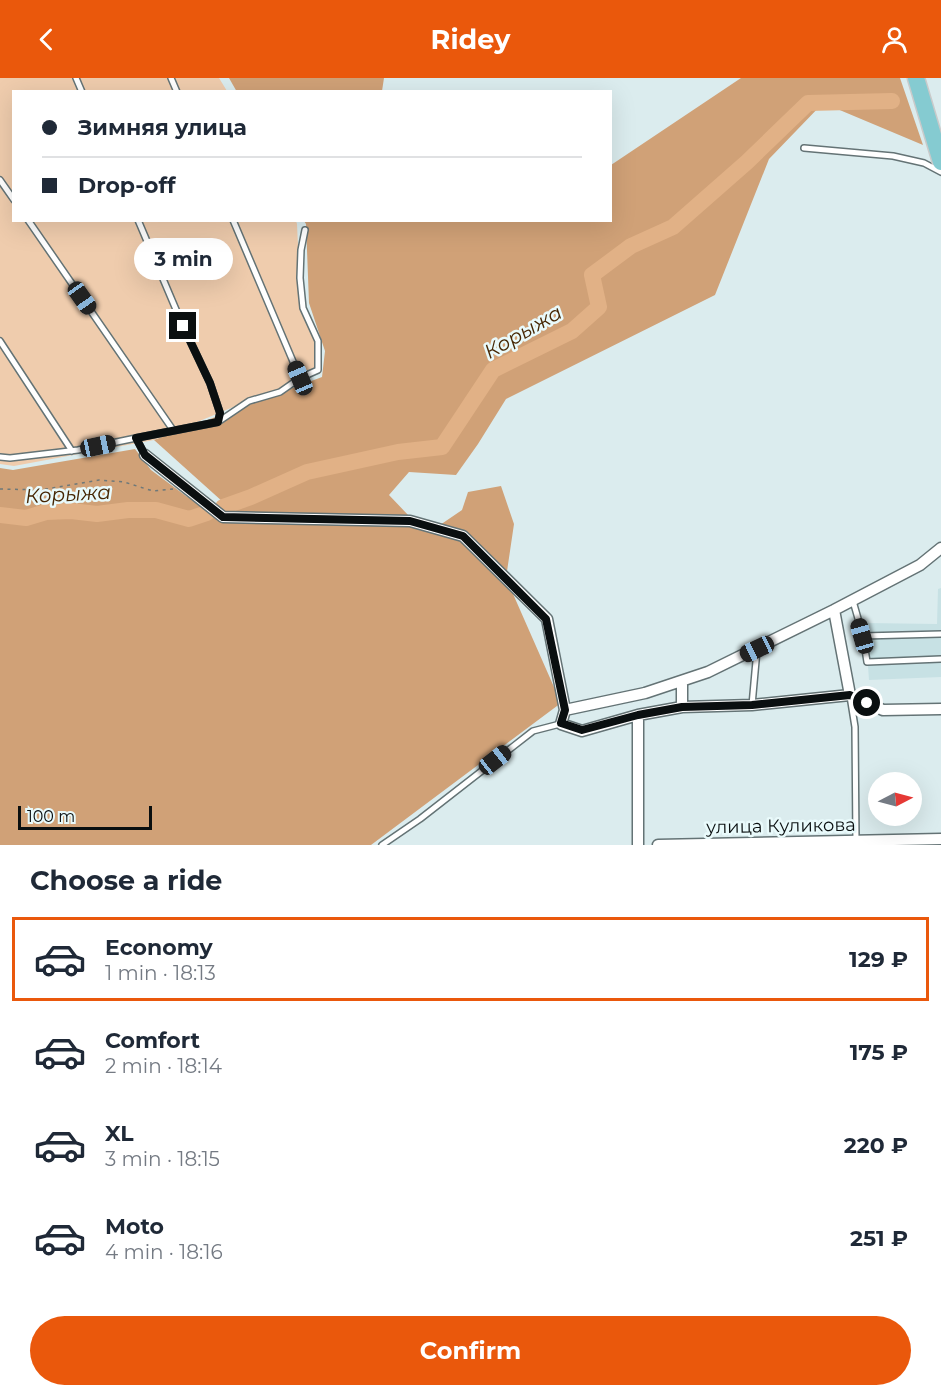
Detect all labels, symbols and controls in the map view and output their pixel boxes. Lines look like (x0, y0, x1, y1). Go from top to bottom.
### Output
icon: back (30, 23, 63, 56)
text: Ridey (431, 23, 510, 56)
icon: person (878, 23, 911, 56)
text: Зимняя улица (78, 114, 247, 141)
text: Drop-off (78, 172, 176, 199)
callout: 3 min (134, 239, 232, 281)
text: 3 min (154, 247, 213, 271)
car (64, 278, 100, 318)
water label: Корыжа (480, 300, 566, 364)
route end (169, 312, 196, 339)
car (285, 358, 315, 398)
car (79, 433, 117, 459)
water label: Корыжа (25, 480, 111, 508)
car (848, 616, 876, 656)
car (737, 633, 777, 665)
route start (853, 689, 880, 716)
car (475, 742, 515, 778)
north arrow (868, 772, 922, 826)
map controls (868, 772, 922, 826)
scale bar (18, 803, 152, 830)
text: 100 m (27, 807, 75, 826)
street label: улица Куликова (705, 814, 856, 838)
text: Choose a ride (30, 864, 222, 897)
icon: car (33, 932, 87, 986)
text: Economy (105, 934, 213, 961)
text: 129 ₽ (849, 946, 908, 973)
text: 1 min · 18:13 (105, 961, 216, 985)
icon: car (33, 1025, 87, 1079)
text: Comfort (105, 1027, 200, 1054)
text: 175 ₽ (850, 1039, 908, 1066)
text: 2 min · 18:14 (105, 1054, 222, 1078)
icon: car (33, 1118, 87, 1172)
text: XL (105, 1120, 134, 1147)
text: 220 ₽ (844, 1132, 908, 1159)
text: 3 min · 18:15 (105, 1147, 220, 1171)
icon: car (33, 1211, 87, 1265)
text: Moto (105, 1213, 164, 1240)
text: 251 ₽ (850, 1225, 908, 1252)
text: 4 min · 18:16 (105, 1240, 223, 1264)
button: Confirm (30, 1316, 911, 1385)

